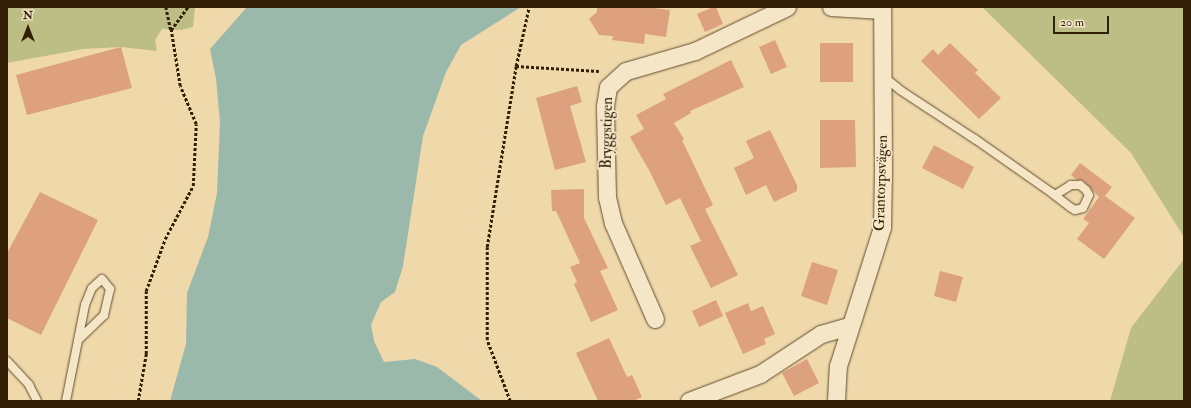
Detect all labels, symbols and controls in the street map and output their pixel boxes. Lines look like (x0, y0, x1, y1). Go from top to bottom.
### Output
north arrow (8, 8, 48, 48)
scale bar (1055, 8, 1111, 34)
text: N (23, 9, 33, 22)
text: 20 m (1060, 15, 1084, 30)
street label: Bryggstigen (597, 97, 617, 169)
street label: Grantorpsvägen (870, 135, 892, 231)

